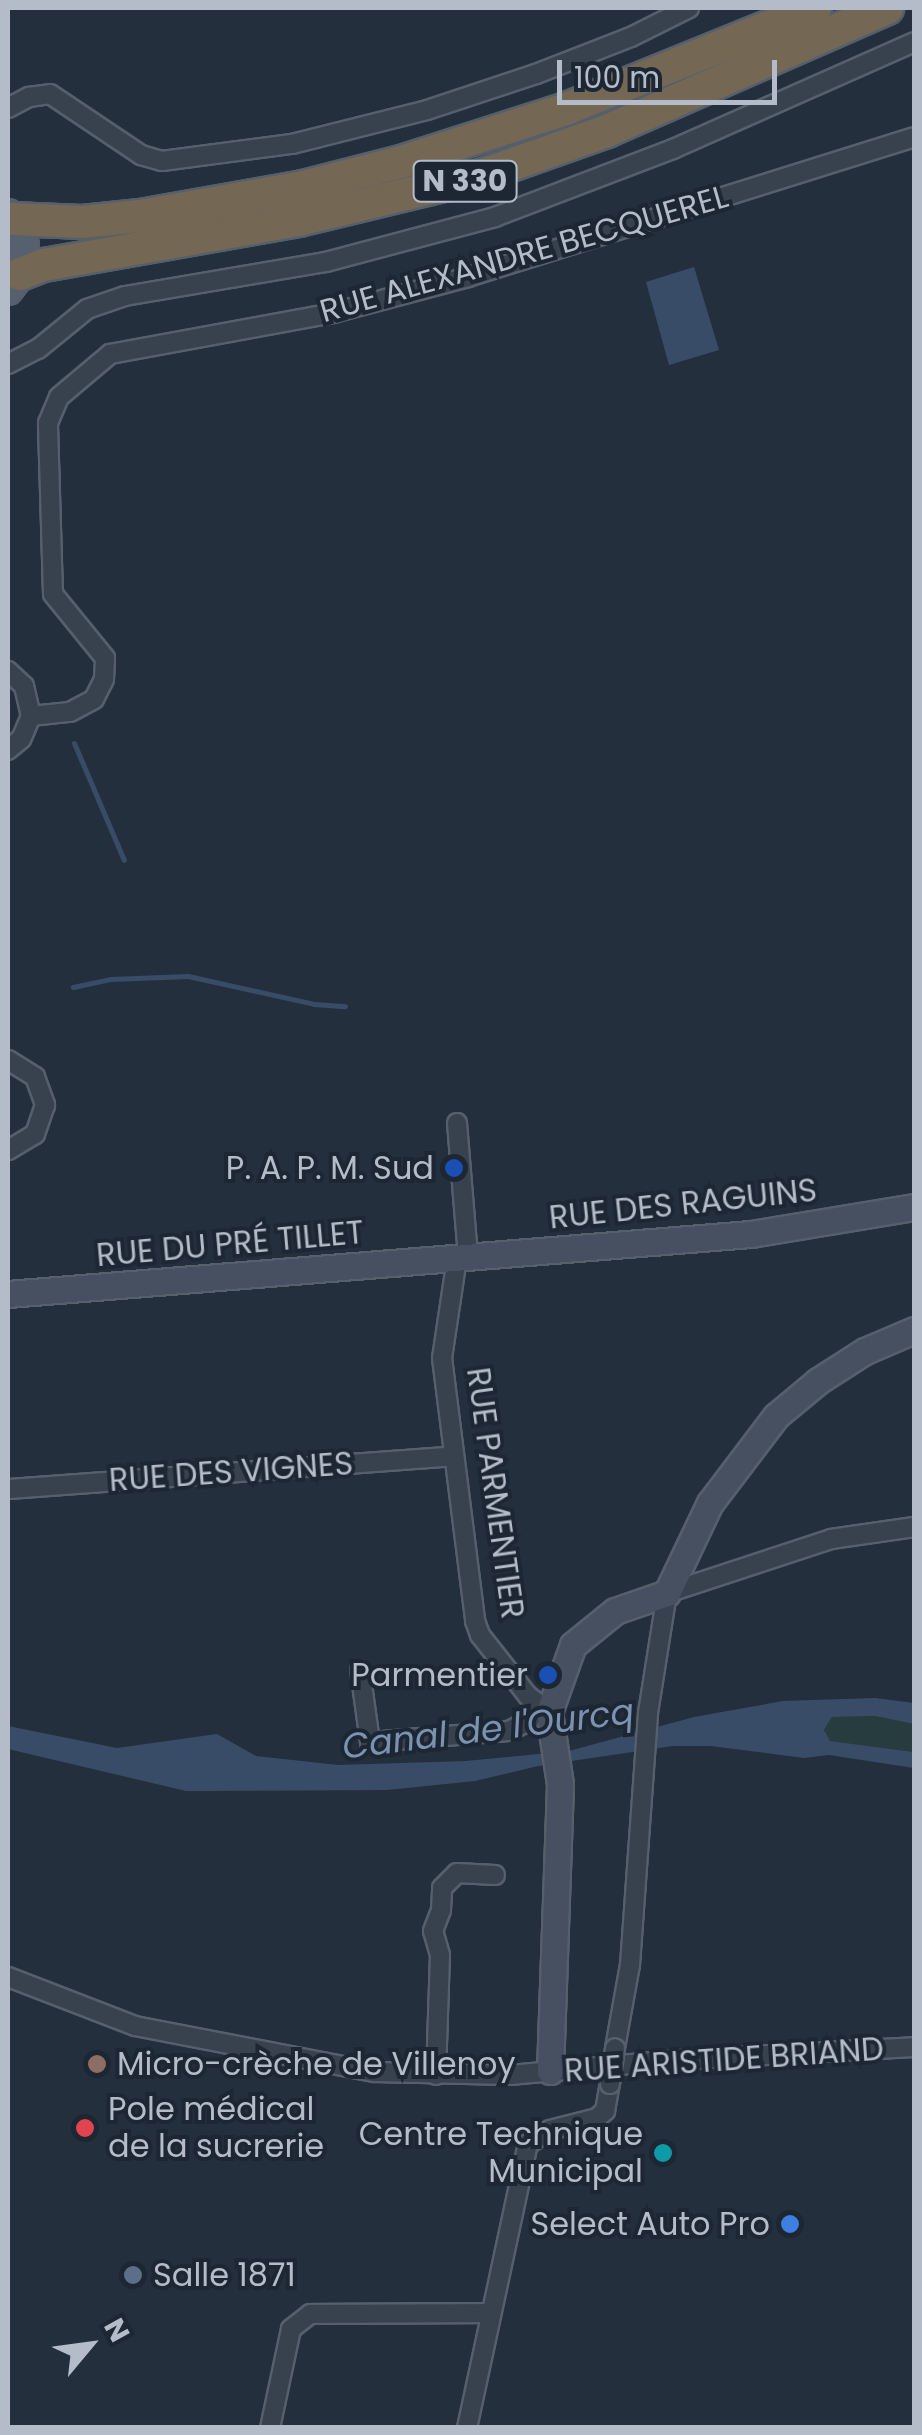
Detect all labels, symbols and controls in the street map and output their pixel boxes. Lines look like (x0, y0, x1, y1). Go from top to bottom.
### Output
scale bar (562, 40, 782, 102)
text: 100 m (574, 56, 660, 99)
road number: N 330 (412, 156, 518, 206)
street label: RUE ALEXANDRE BECQUEREL (316, 177, 732, 331)
place label: P. A. P. M. Sud (226, 1149, 434, 1187)
marker: P. A. P. M. Sud (443, 1157, 465, 1179)
street label: RUE DES RAGUINS (547, 1171, 819, 1237)
street label: RUE DU PRÉ TILLET (95, 1213, 365, 1275)
street label: RUE PARMENTIER (458, 1365, 532, 1621)
street label: RUE DES VIGNES (108, 1444, 354, 1500)
place label: Parmentier (351, 1656, 528, 1694)
marker: Parmentier (537, 1664, 559, 1686)
water label: Canal de l'Ourcq (340, 1690, 636, 1768)
street label: RUE ARISTIDE BRIAND (563, 2030, 885, 2090)
place label: Micro-crèche de Villenoy (117, 2045, 515, 2083)
marker: Micro-crèche de Villenoy (86, 2053, 108, 2075)
place label: Pole médical de la sucrerie (108, 2091, 324, 2166)
marker: Pole médical de la sucrerie (72, 2115, 98, 2141)
place label: Centre Technique Municipal (359, 2116, 643, 2191)
marker: Centre Technique Municipal (652, 2142, 674, 2164)
place label: Select Auto Pro (530, 2205, 770, 2243)
marker: Select Auto Pro (779, 2213, 801, 2235)
place label: Salle 1871 (153, 2256, 296, 2294)
marker: Salle 1871 (122, 2264, 144, 2286)
north arrow (40, 2295, 140, 2395)
text: N (95, 2312, 139, 2349)

